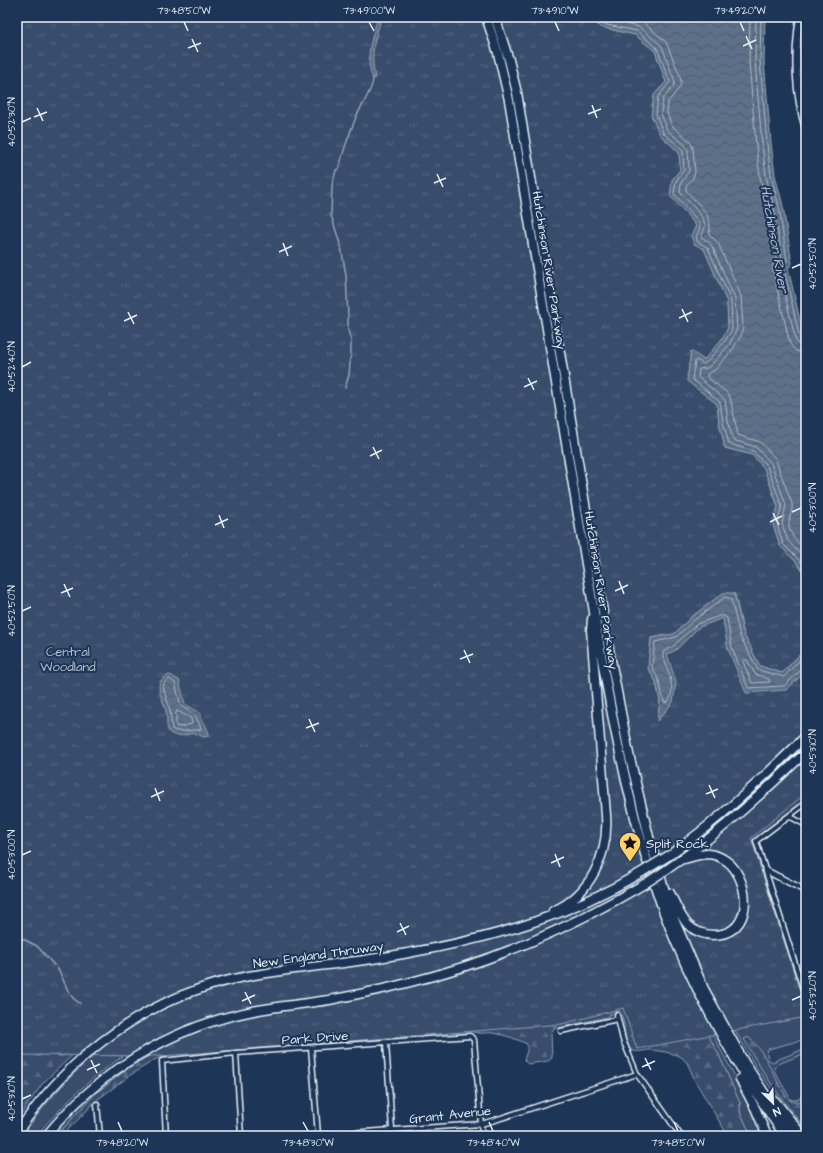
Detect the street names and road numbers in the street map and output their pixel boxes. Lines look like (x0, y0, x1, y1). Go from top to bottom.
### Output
street label: Hutchinson River Parkway (527, 190, 570, 351)
street label: Hutchinson River Parkway (579, 510, 622, 671)
street label: New England Thruway (252, 937, 385, 974)
street label: Park Drive (281, 1027, 349, 1049)
street label: Grant Avenue (408, 1102, 492, 1128)

